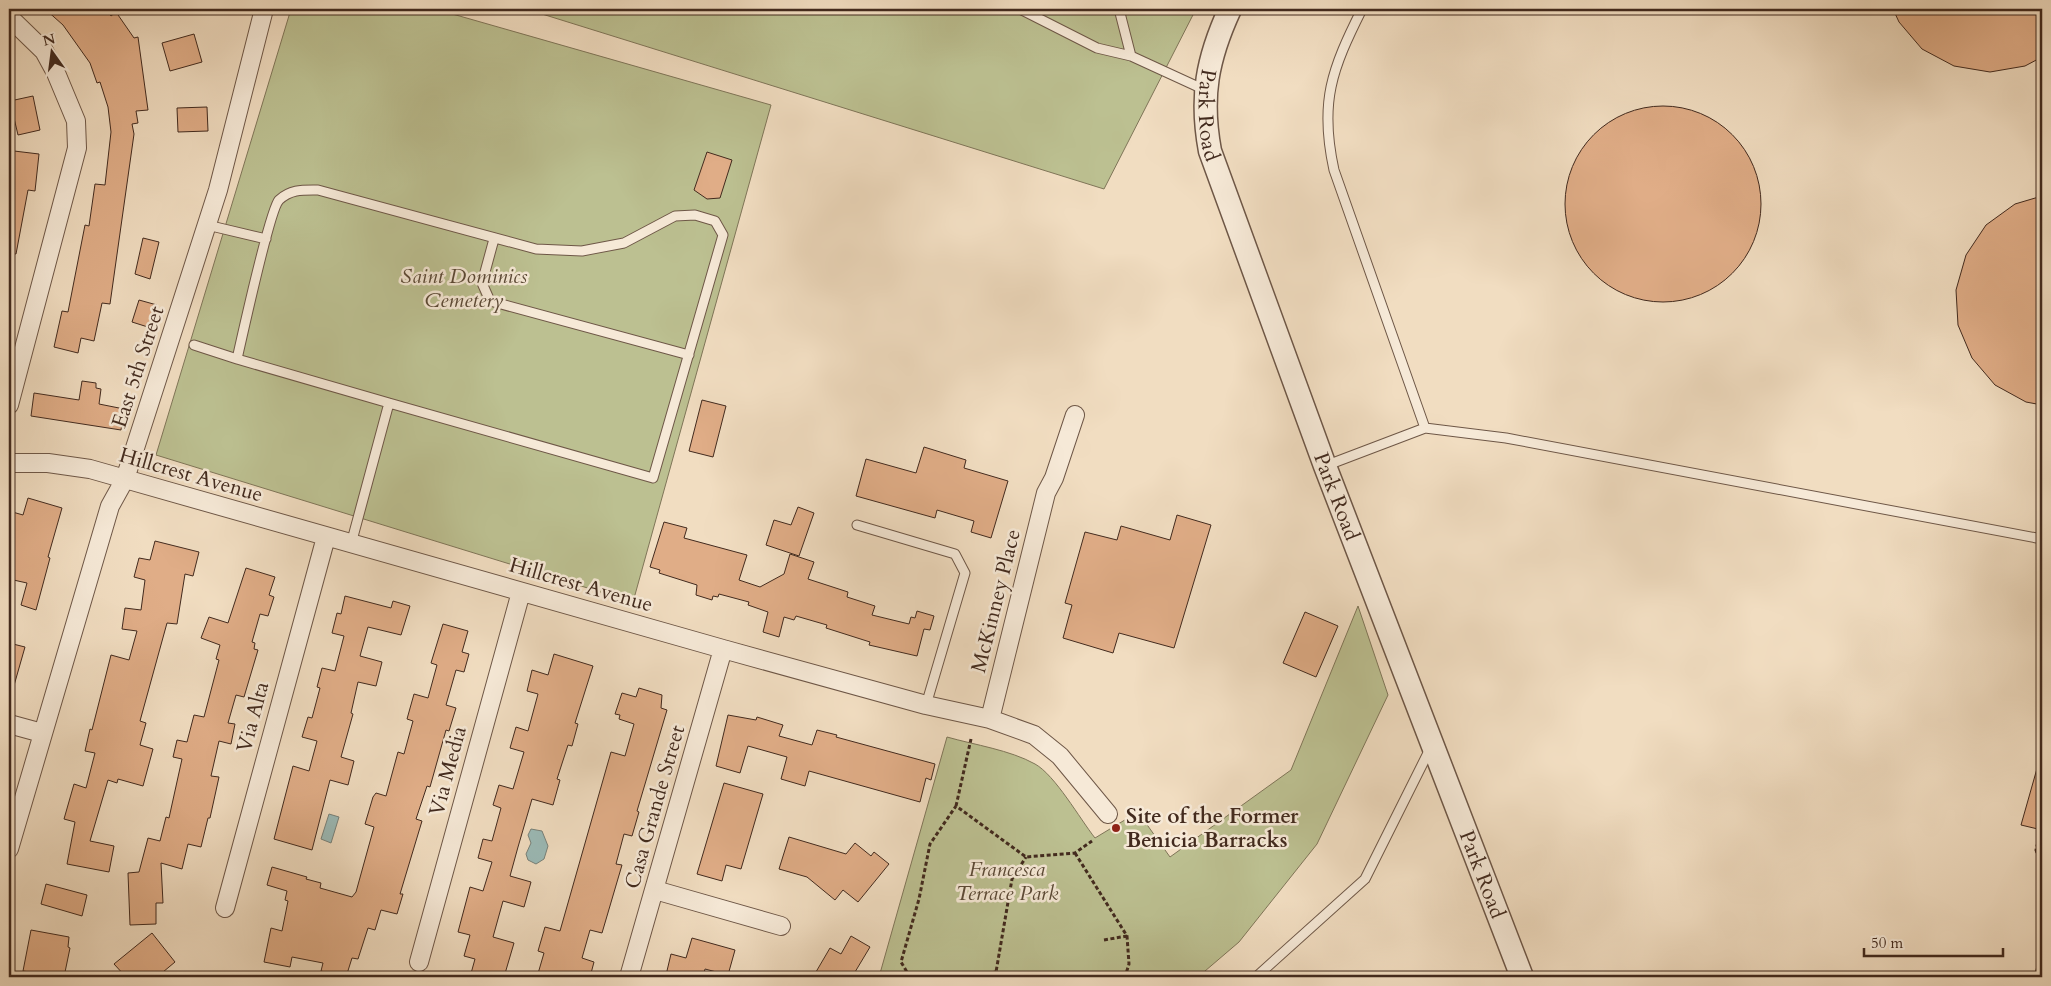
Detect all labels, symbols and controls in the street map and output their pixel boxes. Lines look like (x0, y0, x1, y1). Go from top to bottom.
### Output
north arrow (28, 28, 78, 78)
text: N (41, 29, 57, 51)
street label: Park Road (1191, 67, 1227, 165)
park label: Saint Dominics Cemetery (401, 262, 527, 315)
street label: East 5th Street (105, 302, 171, 432)
street label: Hillcrest Avenue (116, 441, 266, 509)
street label: Park Road (1307, 448, 1367, 545)
street label: McKinney Place (964, 526, 1028, 676)
street label: Hillcrest Avenue (506, 551, 656, 619)
street label: Via Alta (230, 678, 276, 756)
street label: Casa Grande Street (618, 721, 692, 892)
street label: Via Media (422, 723, 474, 819)
place label: Site of the Former Benicia Barracks (1126, 802, 1299, 855)
marker: Site of the Former Benicia Barracks (1110, 822, 1122, 834)
street label: Park Road (1452, 826, 1513, 923)
park label: Francesca Terrace Park (956, 855, 1059, 908)
scale bar (1864, 926, 2002, 958)
text: 50 m (1871, 933, 1903, 953)

